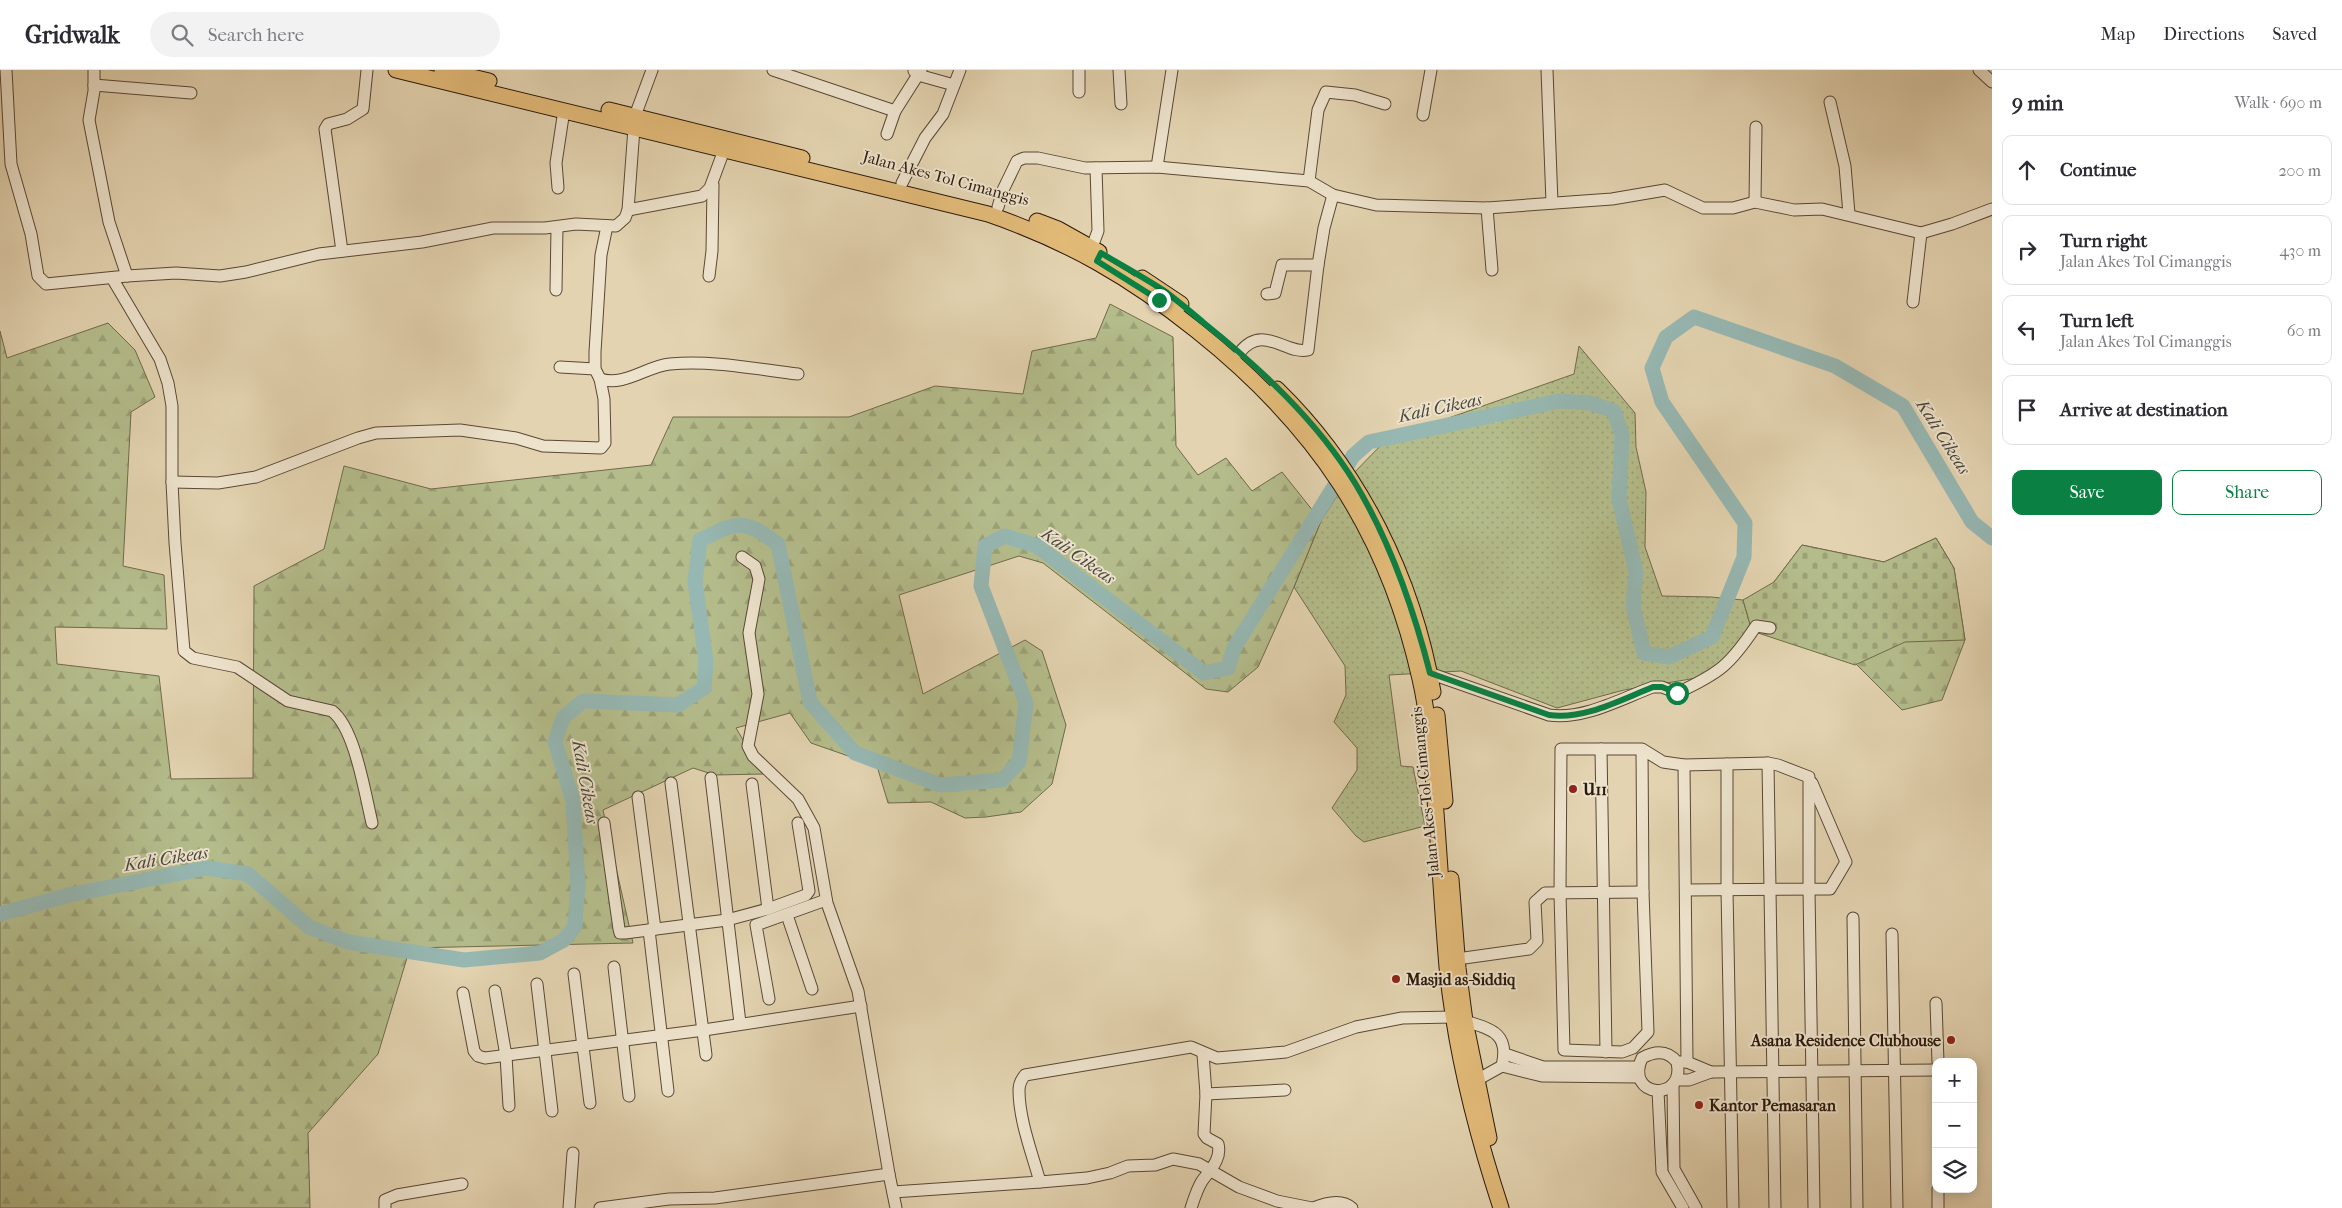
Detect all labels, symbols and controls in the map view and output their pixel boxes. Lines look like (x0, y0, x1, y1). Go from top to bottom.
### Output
search box (150, 12, 500, 57)
text: Gridwalk (25, 21, 120, 49)
icon: search (168, 21, 196, 49)
text: Search here (208, 24, 304, 46)
text: Map (2101, 24, 2135, 45)
text: Directions (2163, 24, 2244, 45)
text: Saved (2272, 24, 2317, 45)
text: 9 min (2012, 91, 2063, 115)
text: Walk · 690 m (2235, 93, 2322, 112)
street label: Jalan Akes Tol Cimanggis (859, 146, 1031, 209)
icon: ahead (2013, 156, 2041, 184)
text: Continue (2060, 159, 2136, 181)
text: 200 m (2278, 161, 2321, 180)
text: Turn right (2060, 230, 2147, 252)
icon: right (2013, 236, 2041, 264)
text: 430 m (2279, 241, 2321, 260)
text: Jalan Akes Tol Cimanggis (2060, 252, 2232, 271)
route end (1148, 289, 1171, 312)
text: Turn left (2060, 310, 2134, 332)
icon: left (2013, 316, 2041, 344)
text: 60 m (2287, 321, 2321, 340)
text: Jalan Akes Tol Cimanggis (2060, 332, 2232, 351)
water label: Kali Cikeas (1394, 389, 1484, 428)
water label: Kali Cikeas (1911, 394, 1975, 479)
icon: arrive (2013, 396, 2041, 424)
text: Arrive at destination (2060, 399, 2228, 421)
button: Save (2012, 470, 2162, 515)
button: Share (2172, 470, 2322, 515)
water label: Kali Cikeas (1036, 522, 1119, 589)
route start (1666, 682, 1689, 705)
street label: Jalan Akes Tol Cimanggis (1407, 706, 1444, 880)
water label: Kali Cikeas (567, 736, 603, 826)
place label: U11 (1582, 780, 1607, 799)
marker: U11 (1567, 783, 1579, 795)
water label: Kali Cikeas (120, 842, 210, 876)
place label: Masjid as-Siddiq (1405, 970, 1516, 990)
marker: Masjid as-Siddiq (1390, 973, 1402, 985)
place label: Asana Residence Clubhouse (1750, 1031, 1941, 1050)
marker: Asana Residence Clubhouse (1945, 1034, 1957, 1046)
map controls (1932, 1058, 1977, 1193)
button: + (1932, 1058, 1977, 1103)
place label: Kantor Pemasaran (1709, 1096, 1837, 1115)
marker: Kantor Pemasaran (1693, 1099, 1705, 1111)
button: − (1932, 1103, 1977, 1148)
button: layers (1932, 1148, 1977, 1193)

